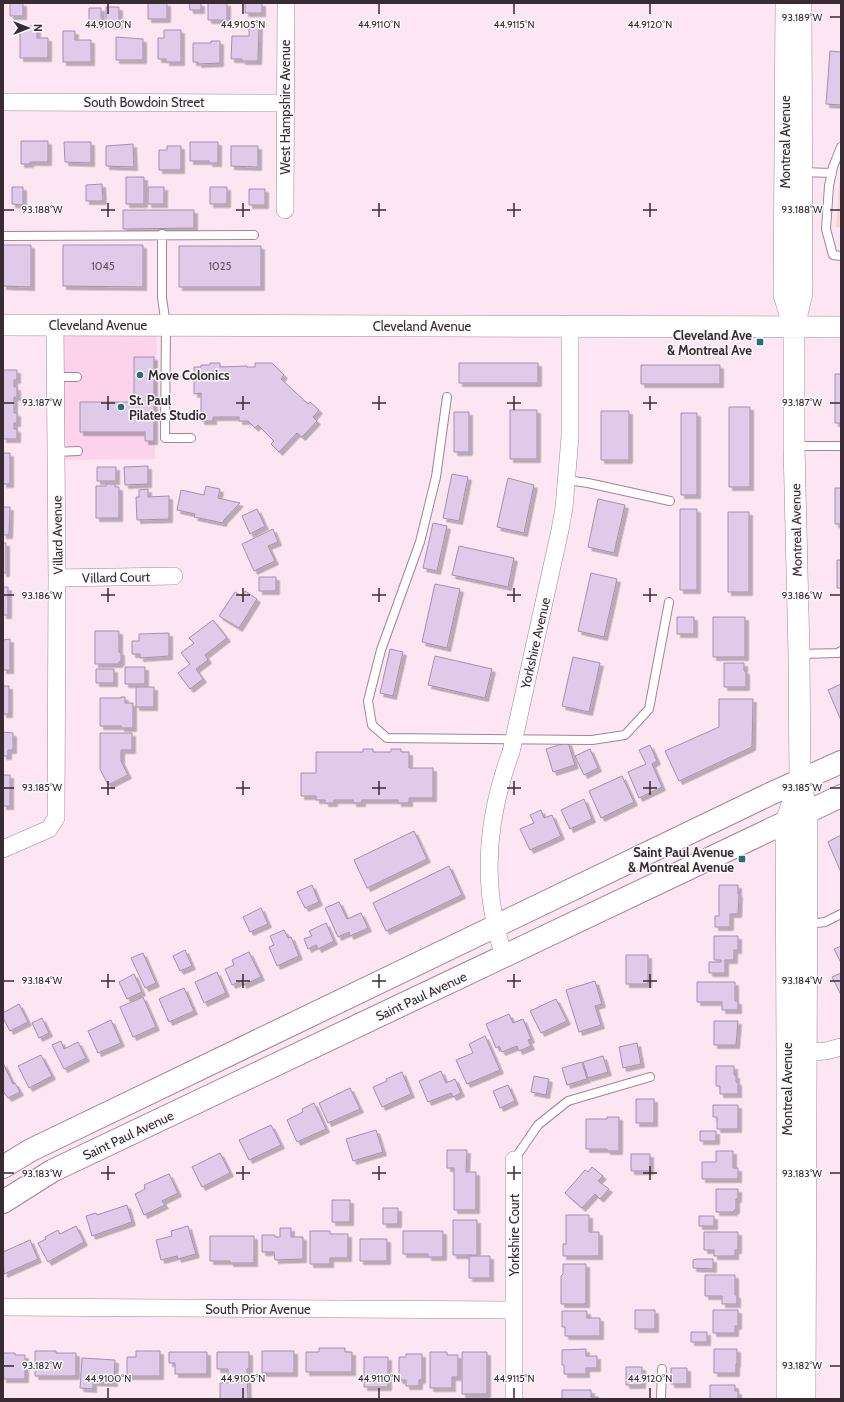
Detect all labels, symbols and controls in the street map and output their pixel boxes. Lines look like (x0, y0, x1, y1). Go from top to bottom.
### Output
north arrow (8, 8, 48, 48)
text: 93.189°W (782, 11, 823, 24)
text: 44.9100°N (85, 18, 131, 31)
text: 44.9105°N (221, 18, 265, 31)
text: 44.9110°N (358, 18, 400, 31)
text: 44.9115°N (493, 18, 535, 31)
text: 44.9120°N (628, 18, 672, 31)
text: N (31, 24, 45, 32)
street label: West Hampshire Avenue (277, 39, 293, 175)
street label: South Bowdoin Street (84, 94, 205, 110)
street label: Montreal Avenue (777, 95, 793, 189)
text: 93.188°W (22, 203, 63, 216)
text: 93.188°W (782, 203, 823, 216)
house number: 1045 (91, 259, 115, 273)
house number: 1025 (209, 259, 232, 273)
street label: Cleveland Avenue (49, 317, 148, 333)
street label: Cleveland Avenue (373, 318, 472, 334)
place label: Cleveland Ave & Montreal Ave (667, 327, 752, 358)
marker: Cleveland Ave & Montreal Ave (755, 337, 765, 347)
place label: Move Colonics (148, 367, 230, 383)
marker: Move Colonics (135, 370, 145, 380)
place label: St. Paul Pilates Studio (129, 392, 207, 423)
text: 93.187°W (22, 396, 62, 409)
text: 93.187°W (782, 396, 822, 409)
marker: St. Paul Pilates Studio (116, 402, 126, 412)
street label: Montreal Avenue (787, 483, 805, 577)
street label: Villard Avenue (48, 495, 66, 575)
street label: Villard Court (82, 568, 151, 586)
text: 93.186°W (22, 589, 63, 602)
text: 93.186°W (782, 589, 823, 602)
street label: Yorkshire Avenue (516, 595, 553, 691)
text: 93.185°W (22, 781, 63, 794)
text: 93.185°W (782, 781, 823, 794)
place label: Saint Paul Avenue & Montreal Avenue (628, 844, 734, 875)
marker: Saint Paul Avenue & Montreal Avenue (737, 854, 747, 864)
street label: Saint Paul Avenue (373, 968, 469, 1024)
text: 93.184°W (22, 974, 63, 987)
text: 93.184°W (782, 974, 823, 987)
street label: Montreal Avenue (779, 1042, 795, 1136)
street label: Saint Paul Avenue (80, 1107, 176, 1163)
text: 93.183°W (22, 1167, 63, 1180)
text: 93.183°W (782, 1167, 823, 1180)
street label: Yorkshire Court (506, 1193, 522, 1277)
street label: South Prior Avenue (205, 1301, 311, 1317)
text: 93.182°W (22, 1359, 63, 1372)
text: 93.182°W (782, 1359, 823, 1372)
text: 44.9100°N (85, 1372, 131, 1385)
text: 44.9105°N (221, 1372, 265, 1385)
text: 44.9110°N (358, 1372, 400, 1385)
text: 44.9115°N (493, 1372, 535, 1385)
text: 44.9120°N (628, 1372, 672, 1385)

